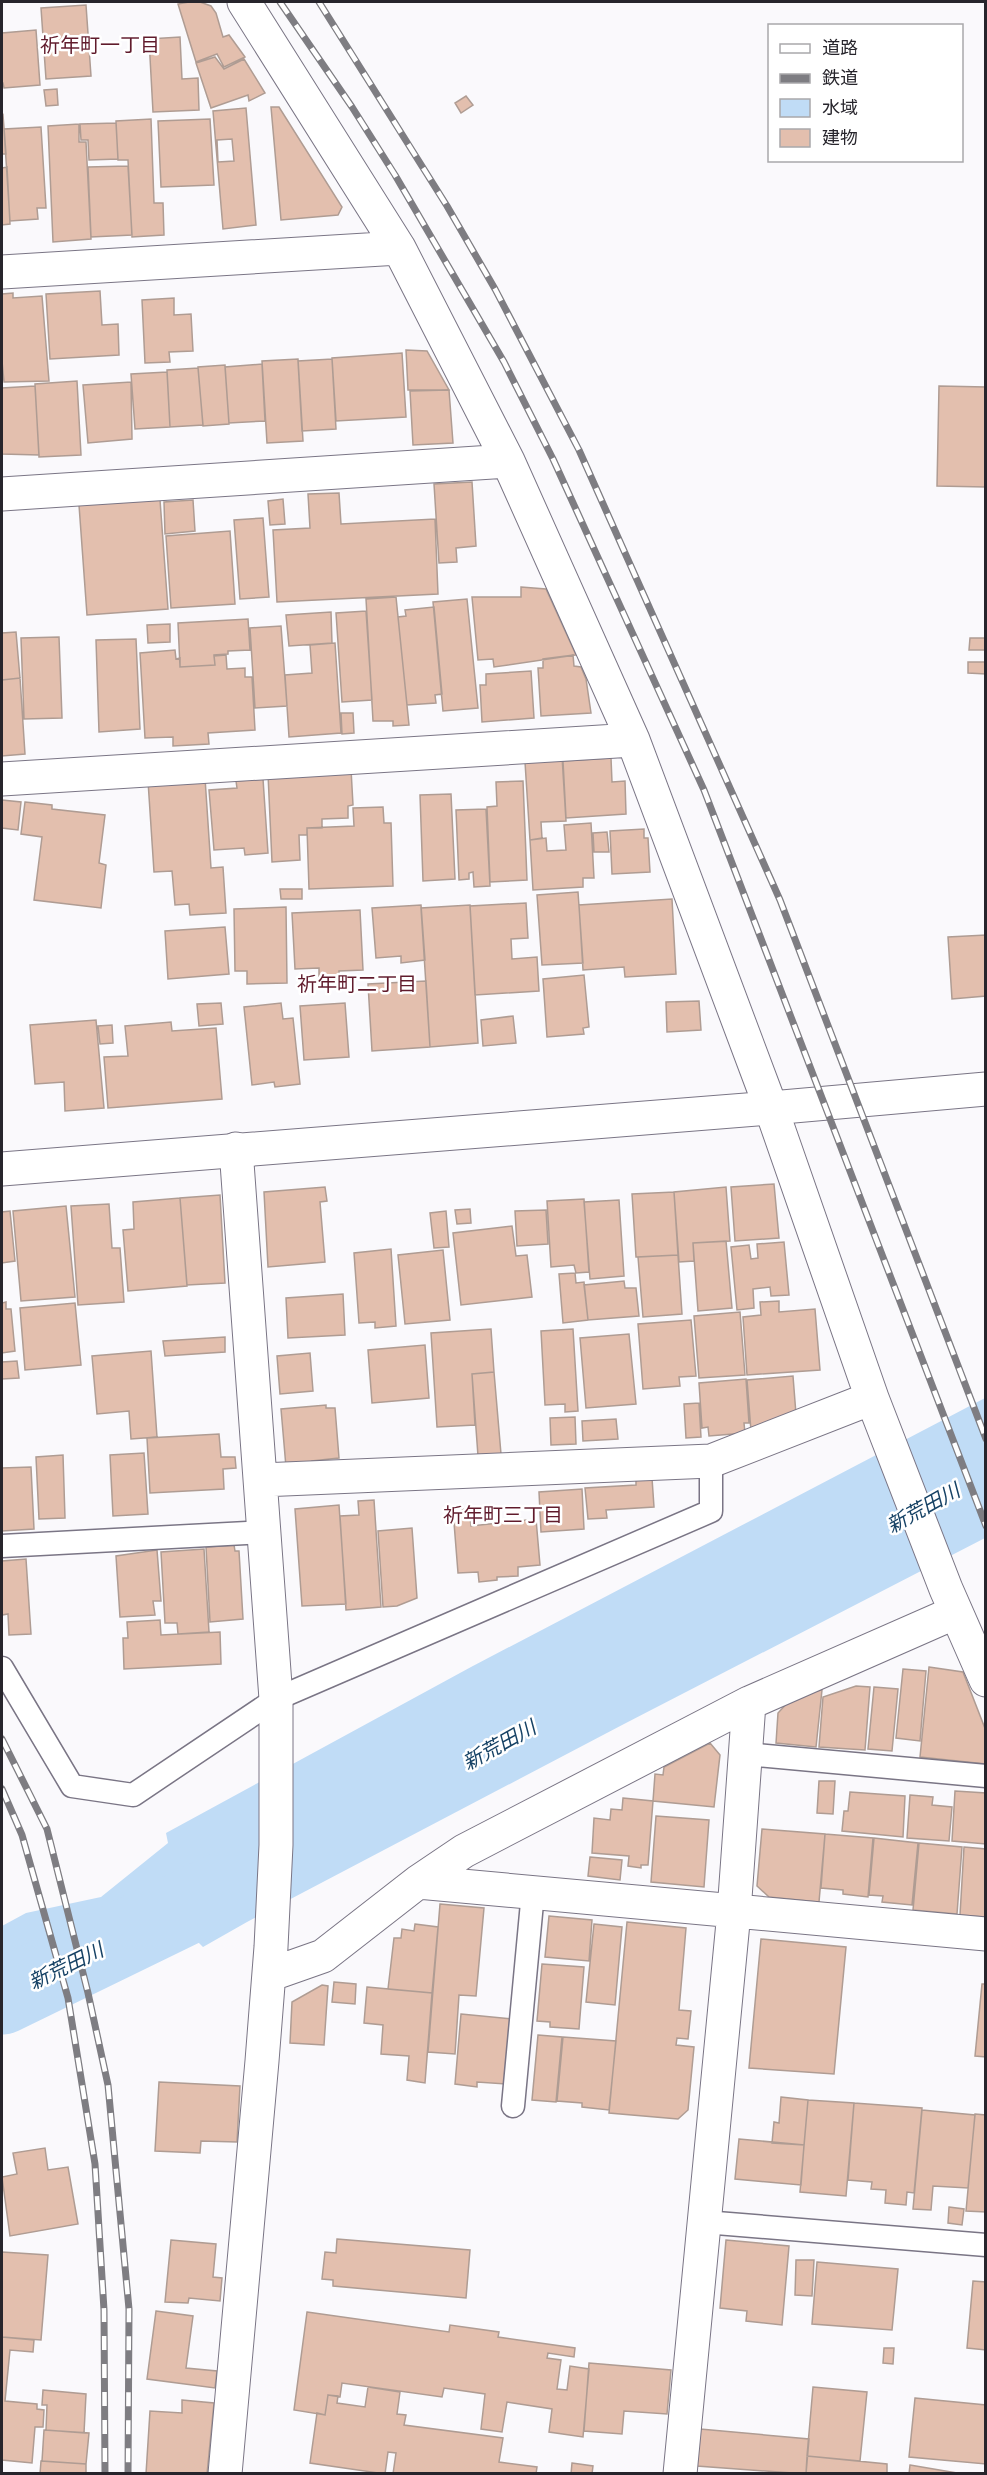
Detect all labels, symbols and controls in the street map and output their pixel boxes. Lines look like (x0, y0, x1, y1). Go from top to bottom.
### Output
legend (768, 24, 963, 162)
district label: 祈年町一丁目 (40, 33, 160, 57)
text: 道路 (822, 37, 858, 58)
text: 鉄道 (822, 67, 858, 88)
text: 水域 (822, 97, 858, 118)
text: 建物 (822, 127, 858, 148)
district label: 祈年町二丁目 (297, 972, 417, 996)
water label: 新荒田川 (882, 1477, 966, 1538)
district label: 祈年町三丁目 (443, 1503, 563, 1527)
water label: 新荒田川 (458, 1714, 542, 1775)
water label: 新荒田川 (25, 1937, 109, 1994)

